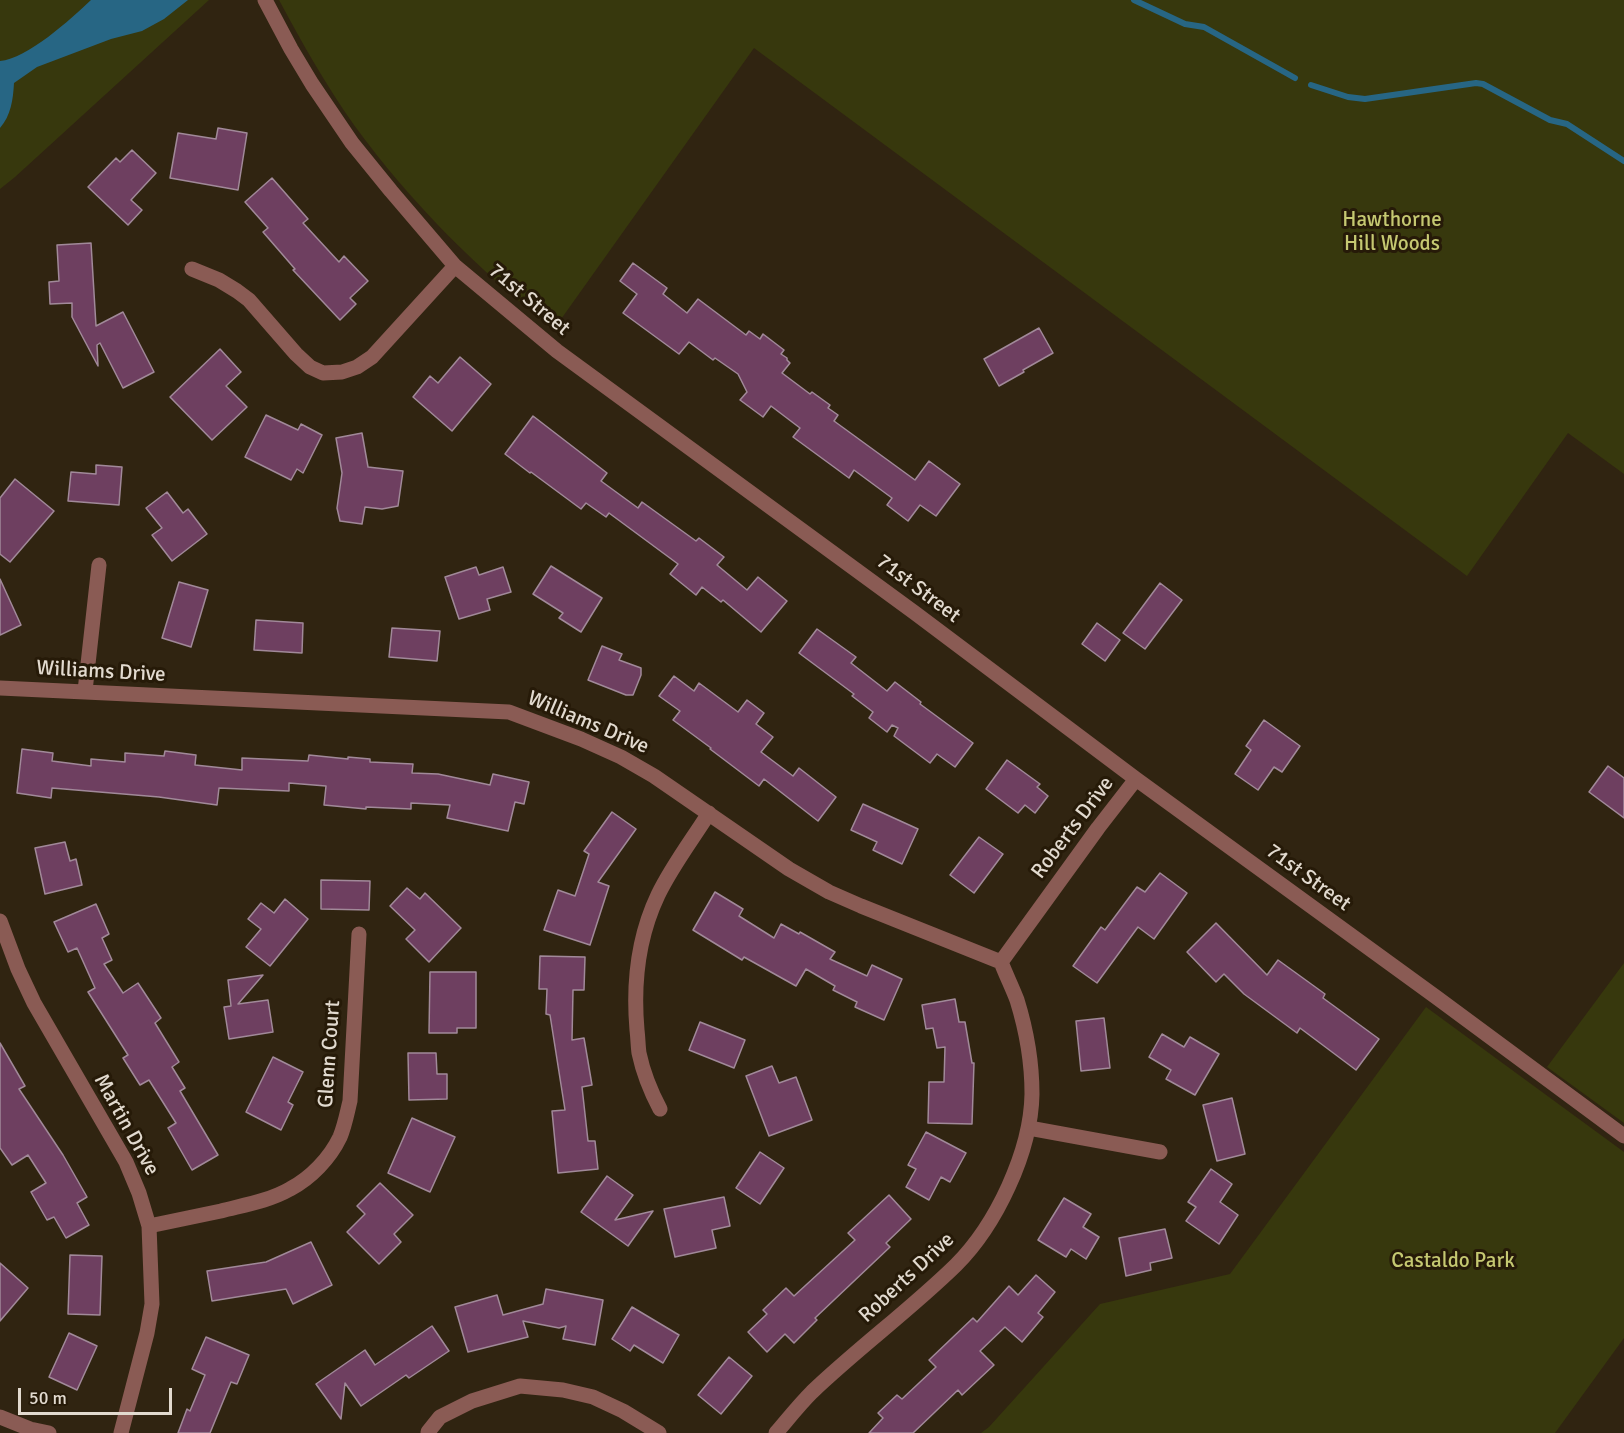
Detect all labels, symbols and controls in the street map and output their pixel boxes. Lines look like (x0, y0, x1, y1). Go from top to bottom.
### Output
park label: Hawthorne Hill Woods (1342, 207, 1442, 257)
street label: 71st Street (483, 259, 575, 341)
street label: 71st Street (871, 549, 965, 629)
street label: Williams Drive (36, 656, 166, 688)
street label: Williams Drive (524, 686, 652, 760)
street label: Roberts Drive (1026, 772, 1120, 884)
street label: 71st Street (1261, 839, 1355, 917)
street label: Glenn Court (314, 999, 346, 1109)
street label: Martin Drive (88, 1070, 164, 1180)
street label: Roberts Drive (854, 1227, 960, 1329)
park label: Castaldo Park (1391, 1248, 1515, 1274)
scale bar (21, 1376, 176, 1414)
text: 50 m (29, 1387, 67, 1409)

